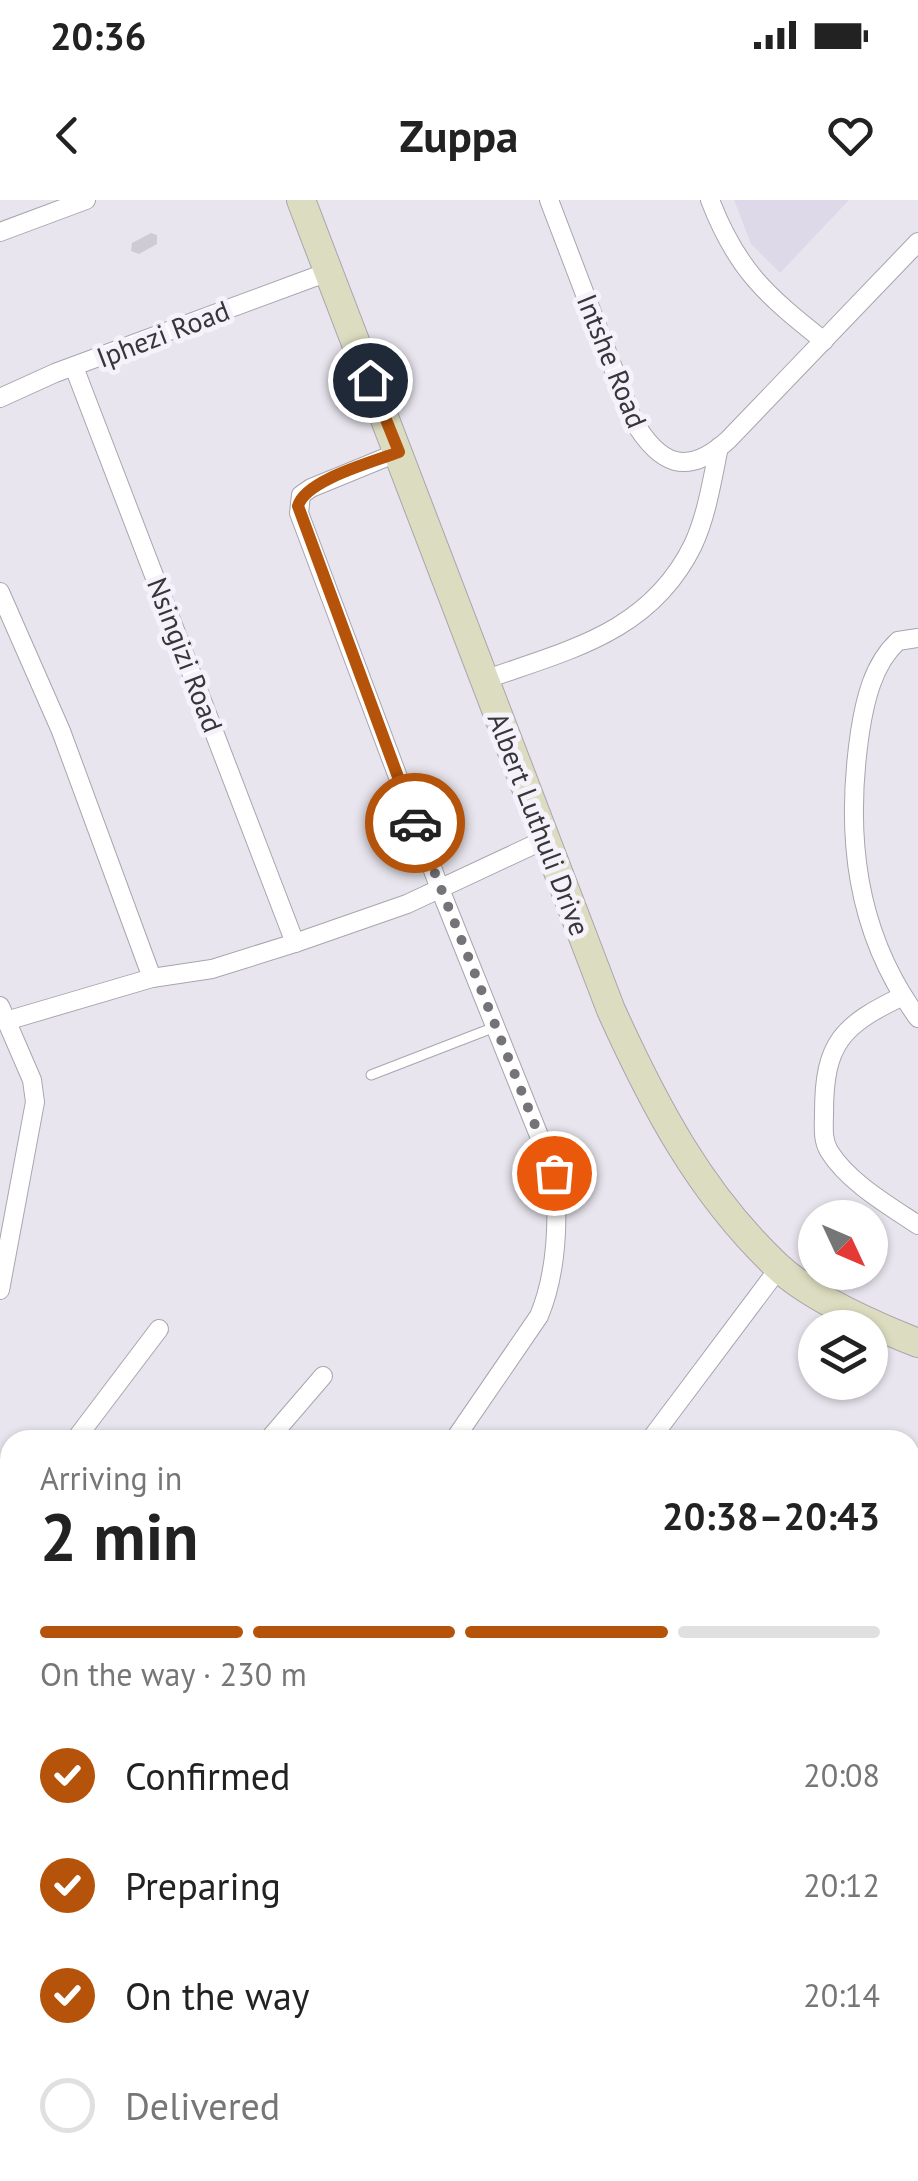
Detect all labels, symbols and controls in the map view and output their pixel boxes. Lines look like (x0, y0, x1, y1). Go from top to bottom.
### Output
text: 20:36 (50, 11, 146, 60)
text: Zuppa (400, 106, 518, 164)
icon: back (40, 108, 95, 163)
icon: heart (823, 108, 878, 163)
street label: Intshe Road (569, 288, 656, 433)
street label: Iphezi Road (91, 291, 234, 376)
pin (328, 338, 413, 423)
icon: home (343, 353, 398, 408)
street label: Nsingizi Road (139, 572, 232, 737)
street label: Albert Luthuli Drive (480, 707, 599, 941)
courier (365, 773, 465, 873)
icon: car (388, 796, 443, 851)
pin (512, 1131, 597, 1216)
icon: bag (527, 1146, 582, 1201)
north arrow (798, 1200, 888, 1290)
map controls (798, 1200, 888, 1400)
button: layers (798, 1310, 888, 1400)
text: Arriving in (40, 1457, 182, 1499)
text: 20:38–20:43 (662, 1491, 880, 1540)
text: 2 min (40, 1494, 199, 1578)
text: On the way · 230 m (40, 1653, 307, 1695)
icon: check (40, 1748, 95, 1803)
text: Confirmed (125, 1751, 291, 1800)
text: 20:08 (803, 1754, 880, 1796)
icon: check (40, 1858, 95, 1913)
text: Preparing (125, 1861, 281, 1910)
text: 20:12 (803, 1864, 880, 1906)
icon: check (40, 1968, 95, 2023)
text: On the way (125, 1971, 310, 2020)
text: 20:14 (803, 1974, 880, 2016)
text: Delivered (125, 2081, 280, 2130)

